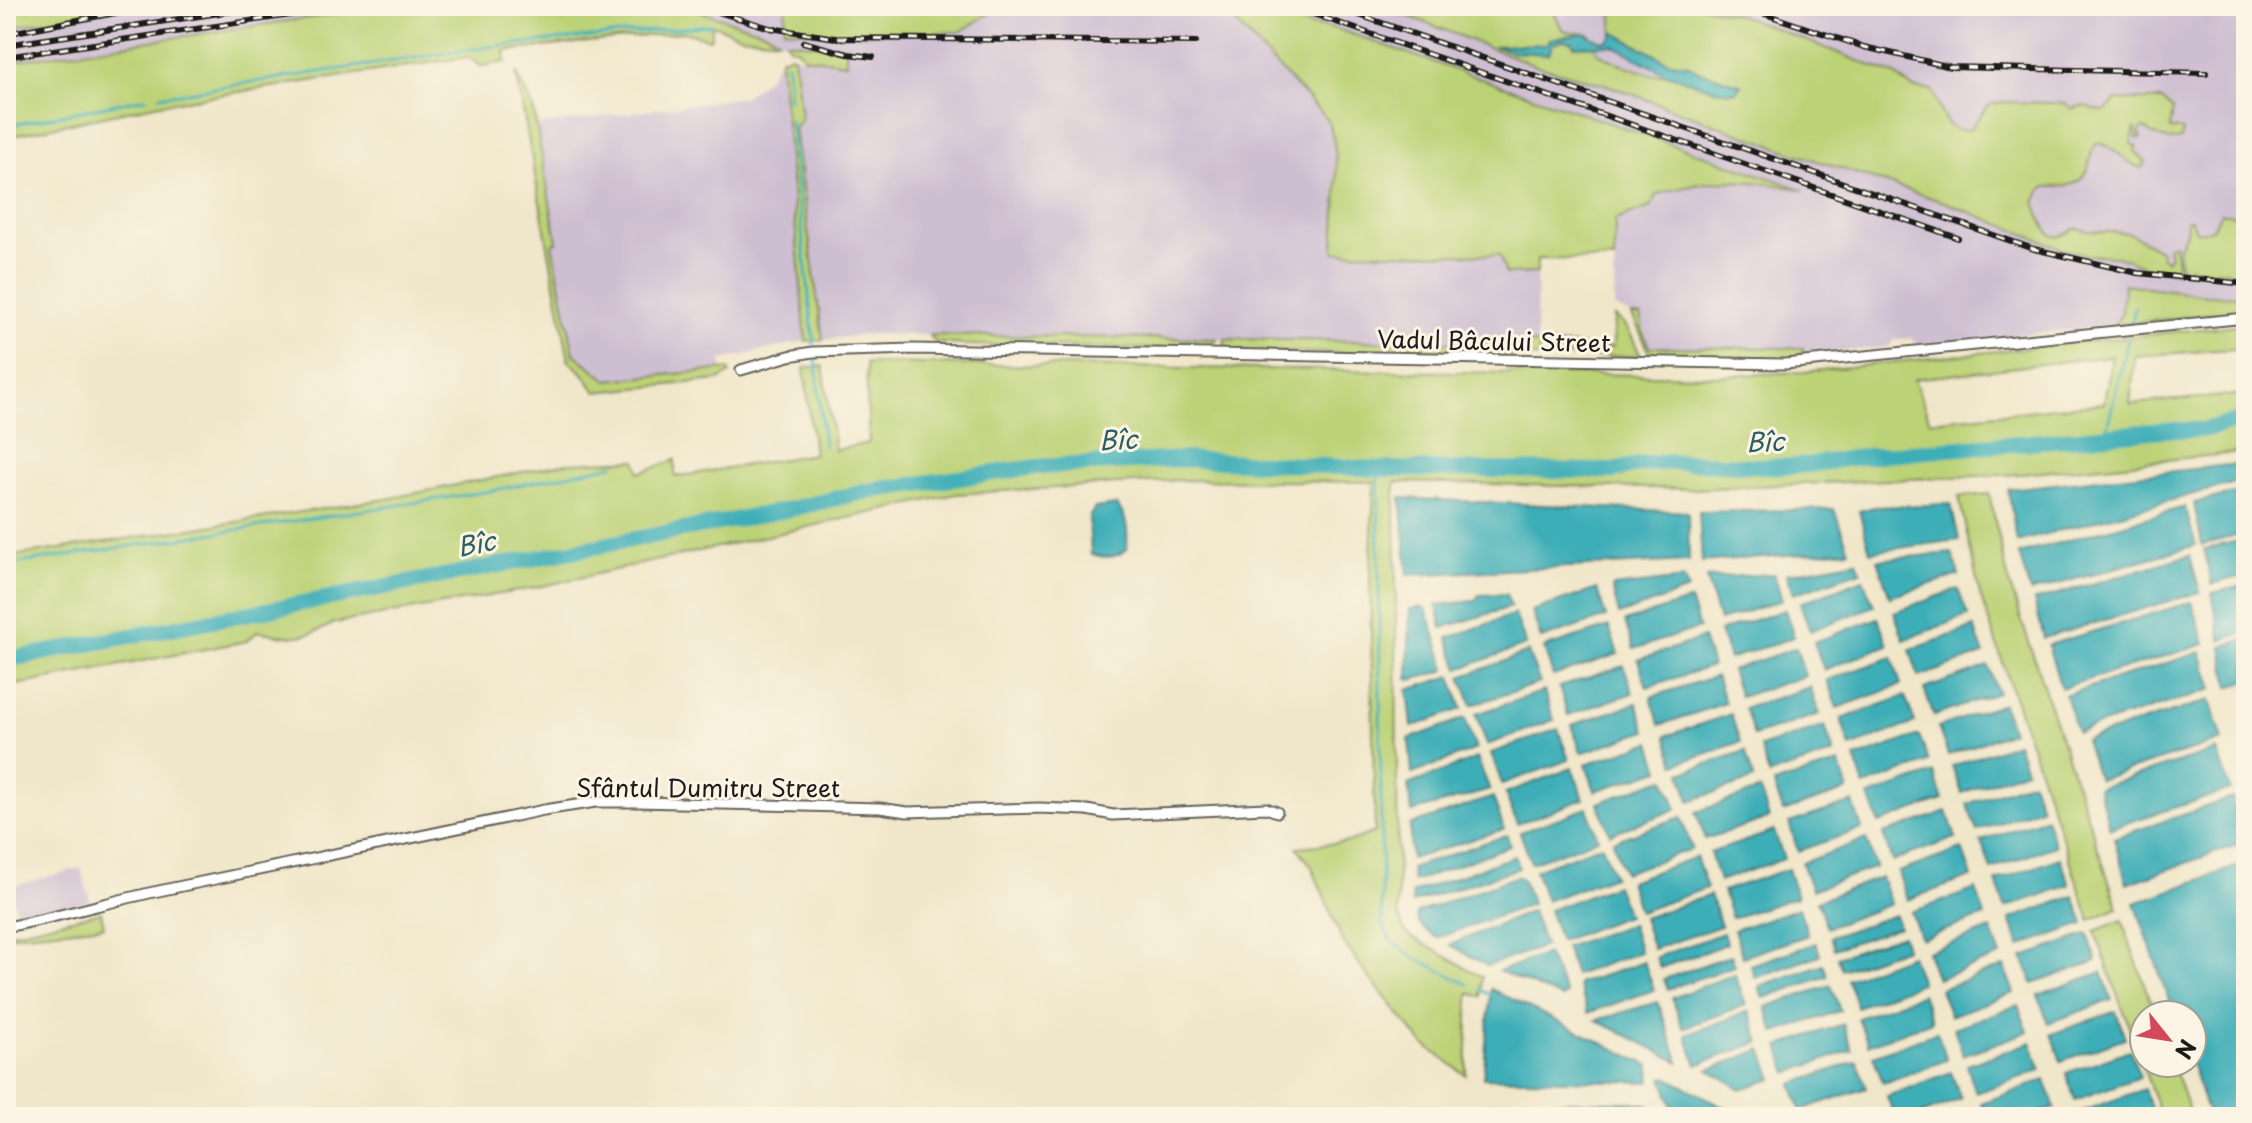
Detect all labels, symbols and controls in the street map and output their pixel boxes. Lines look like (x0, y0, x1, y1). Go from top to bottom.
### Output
street label: Vadul Bâcului Street (1377, 320, 1611, 360)
water label: Bîc (1098, 418, 1140, 459)
water label: Bîc (1745, 421, 1787, 461)
water label: Bîc (454, 520, 501, 566)
street label: Sfântul Dumitru Street (576, 769, 840, 805)
north arrow (2128, 999, 2208, 1079)
text: N (2168, 1034, 2205, 1066)

